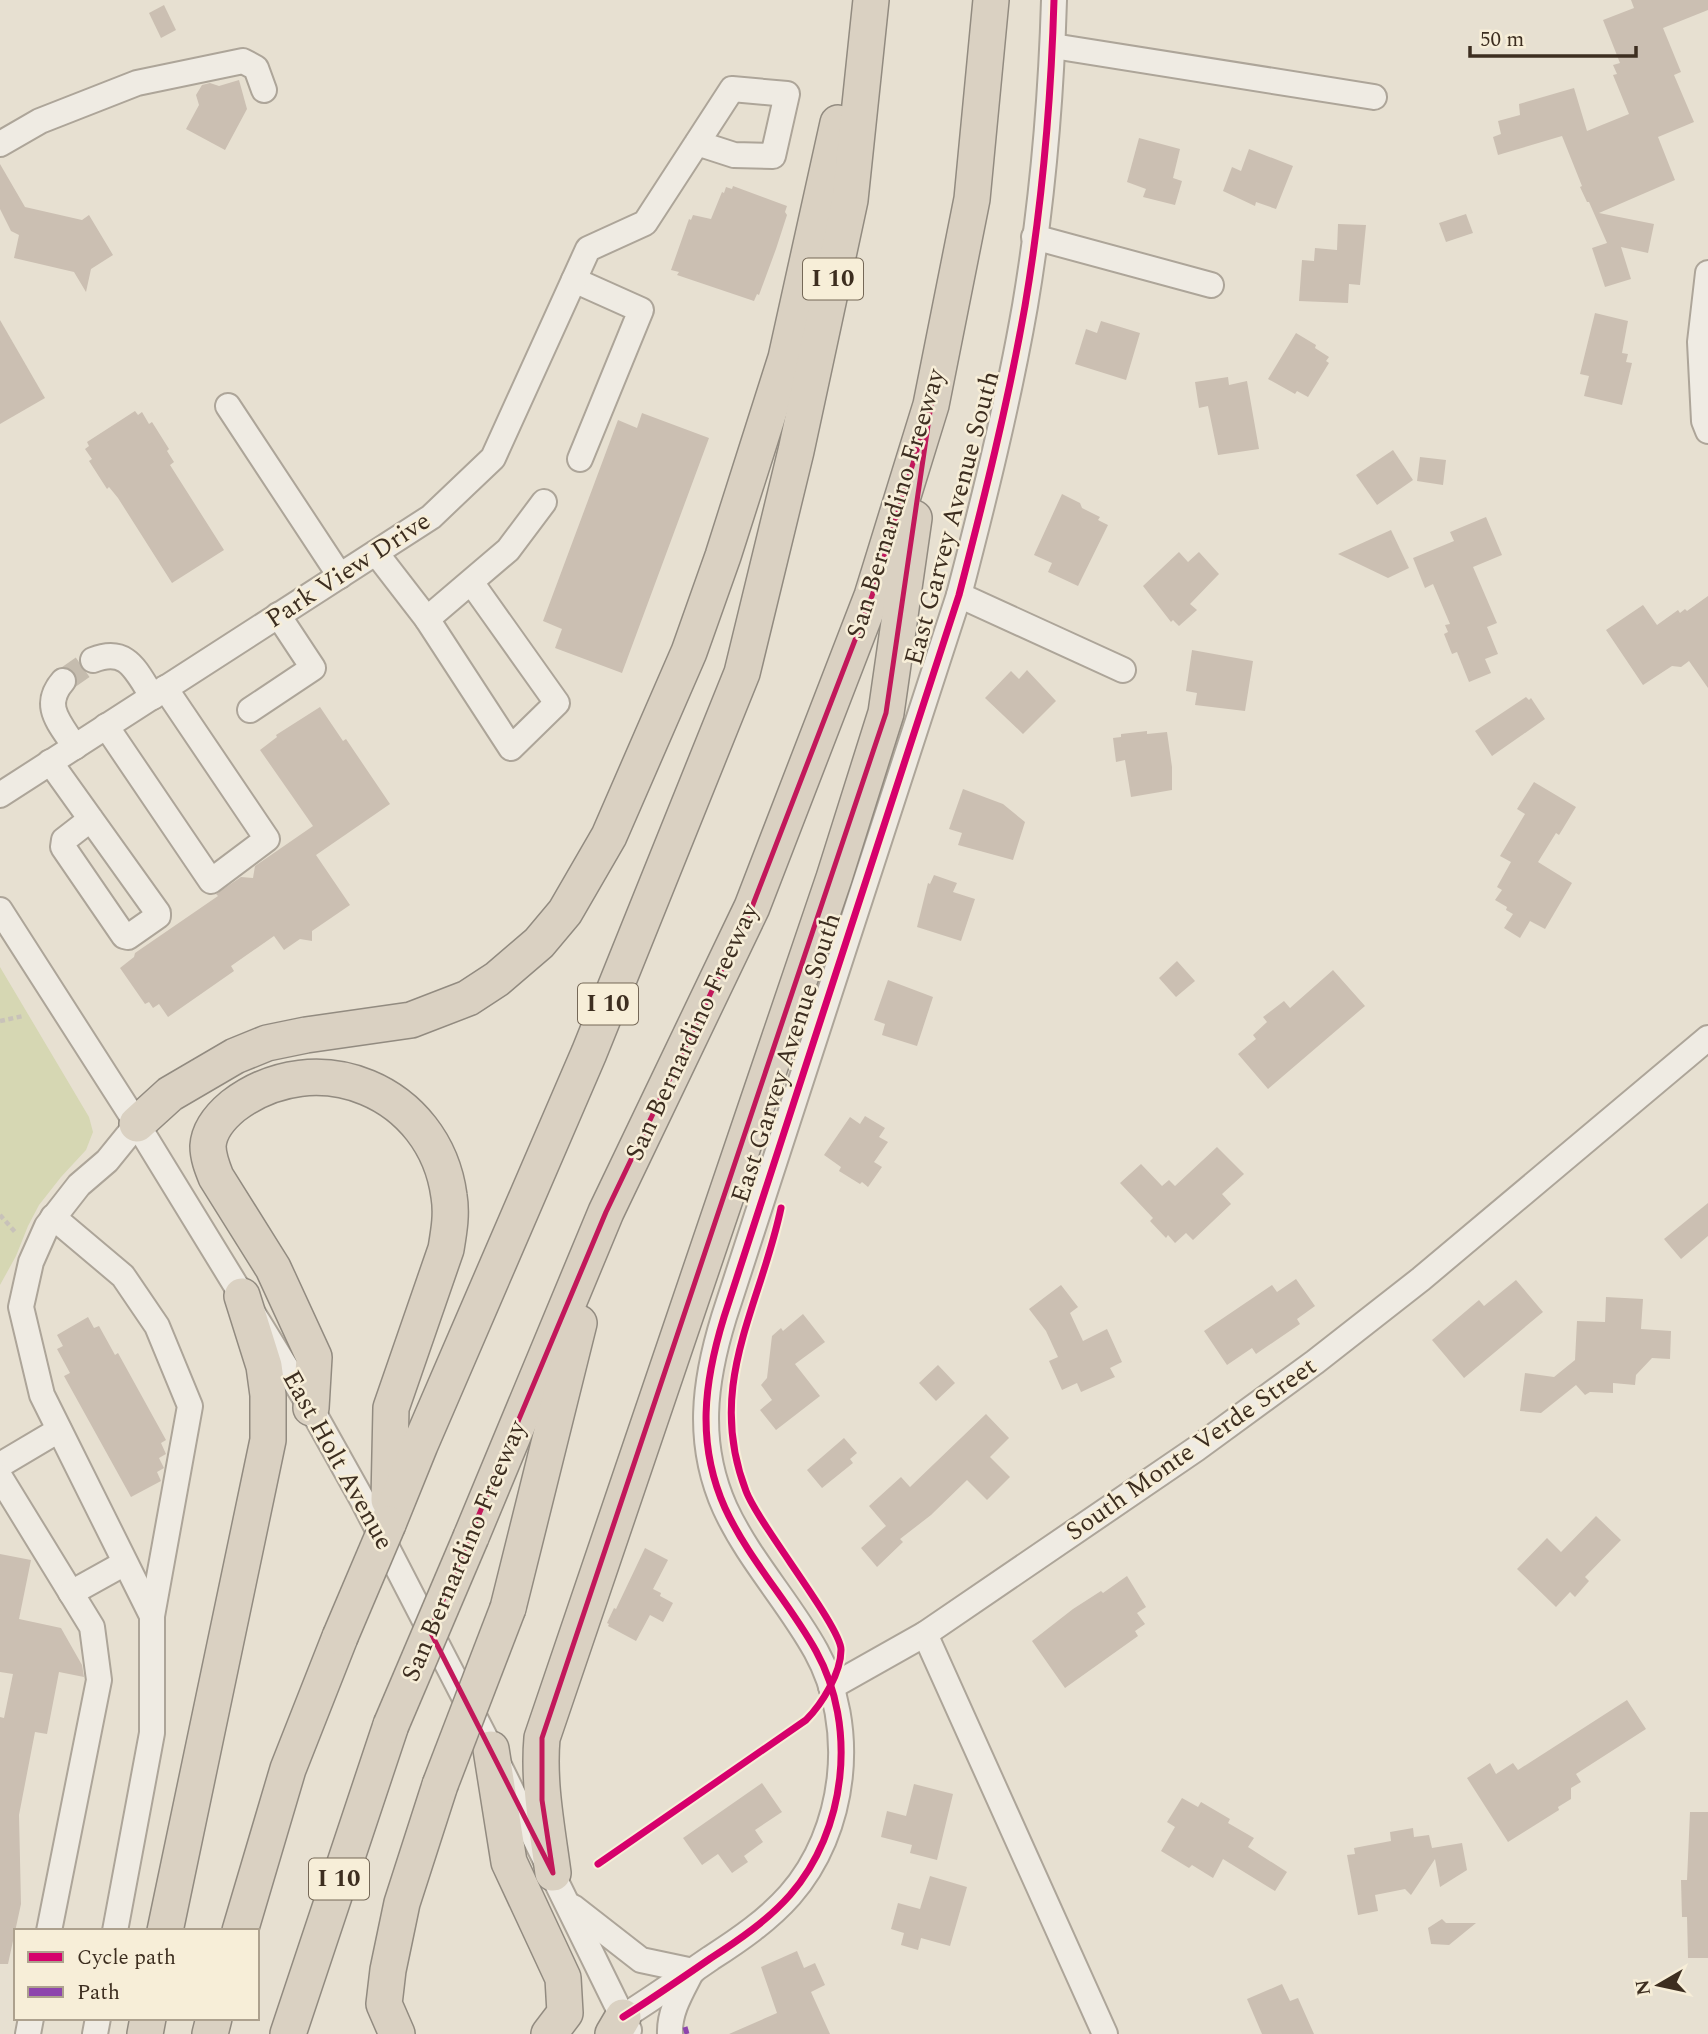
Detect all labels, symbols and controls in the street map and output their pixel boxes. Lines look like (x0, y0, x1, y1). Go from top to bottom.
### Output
scale bar (1470, 14, 1636, 58)
text: 50 m (1480, 24, 1524, 56)
road number: I 10 (803, 258, 863, 300)
street label: San Bernardino Freeway (836, 363, 957, 644)
street label: East Garvey Avenue South (893, 366, 1011, 670)
street label: Park View Drive (258, 502, 438, 638)
street label: San Bernardino Freeway (615, 895, 770, 1168)
street label: East Garvey Avenue South (720, 908, 852, 1208)
road number: I 10 (578, 984, 638, 1024)
street label: South Monte Verde Street (1057, 1347, 1325, 1551)
street label: East Holt Avenue (272, 1363, 404, 1557)
street label: San Bernardino Freeway (391, 1413, 538, 1688)
road number: I 10 (309, 1858, 369, 1900)
legend (14, 1929, 259, 2020)
text: Cycle path (77, 1942, 176, 1974)
north arrow (1624, 1950, 1694, 2020)
text: Path (77, 1977, 120, 2009)
text: N (1628, 1977, 1659, 1997)

